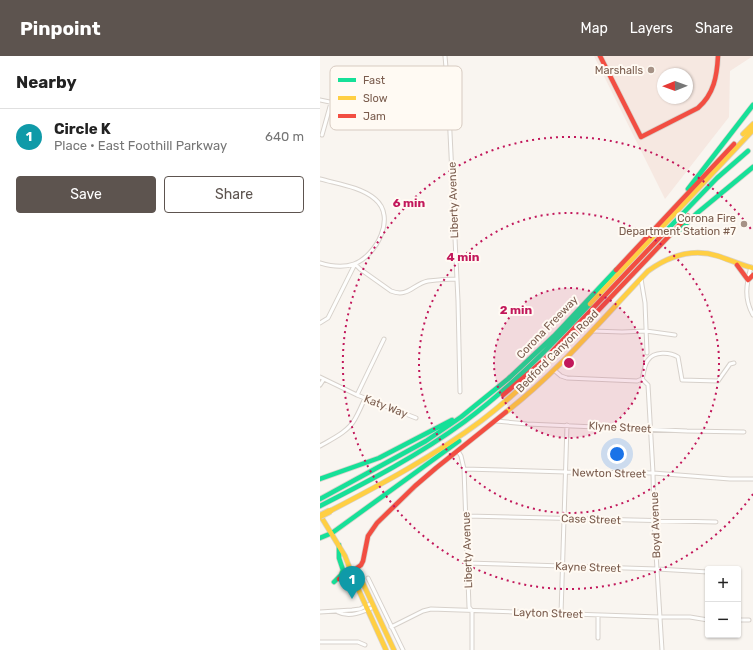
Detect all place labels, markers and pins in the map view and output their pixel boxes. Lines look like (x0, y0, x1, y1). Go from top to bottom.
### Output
place label: Marshalls (595, 64, 643, 77)
marker: Marshalls (646, 65, 656, 75)
place label: Corona Fire Department Station #7 (619, 212, 736, 238)
marker: Corona Fire Department Station #7 (739, 219, 749, 229)
centre of rings (562, 356, 576, 370)
pin: 1 (339, 566, 365, 599)

